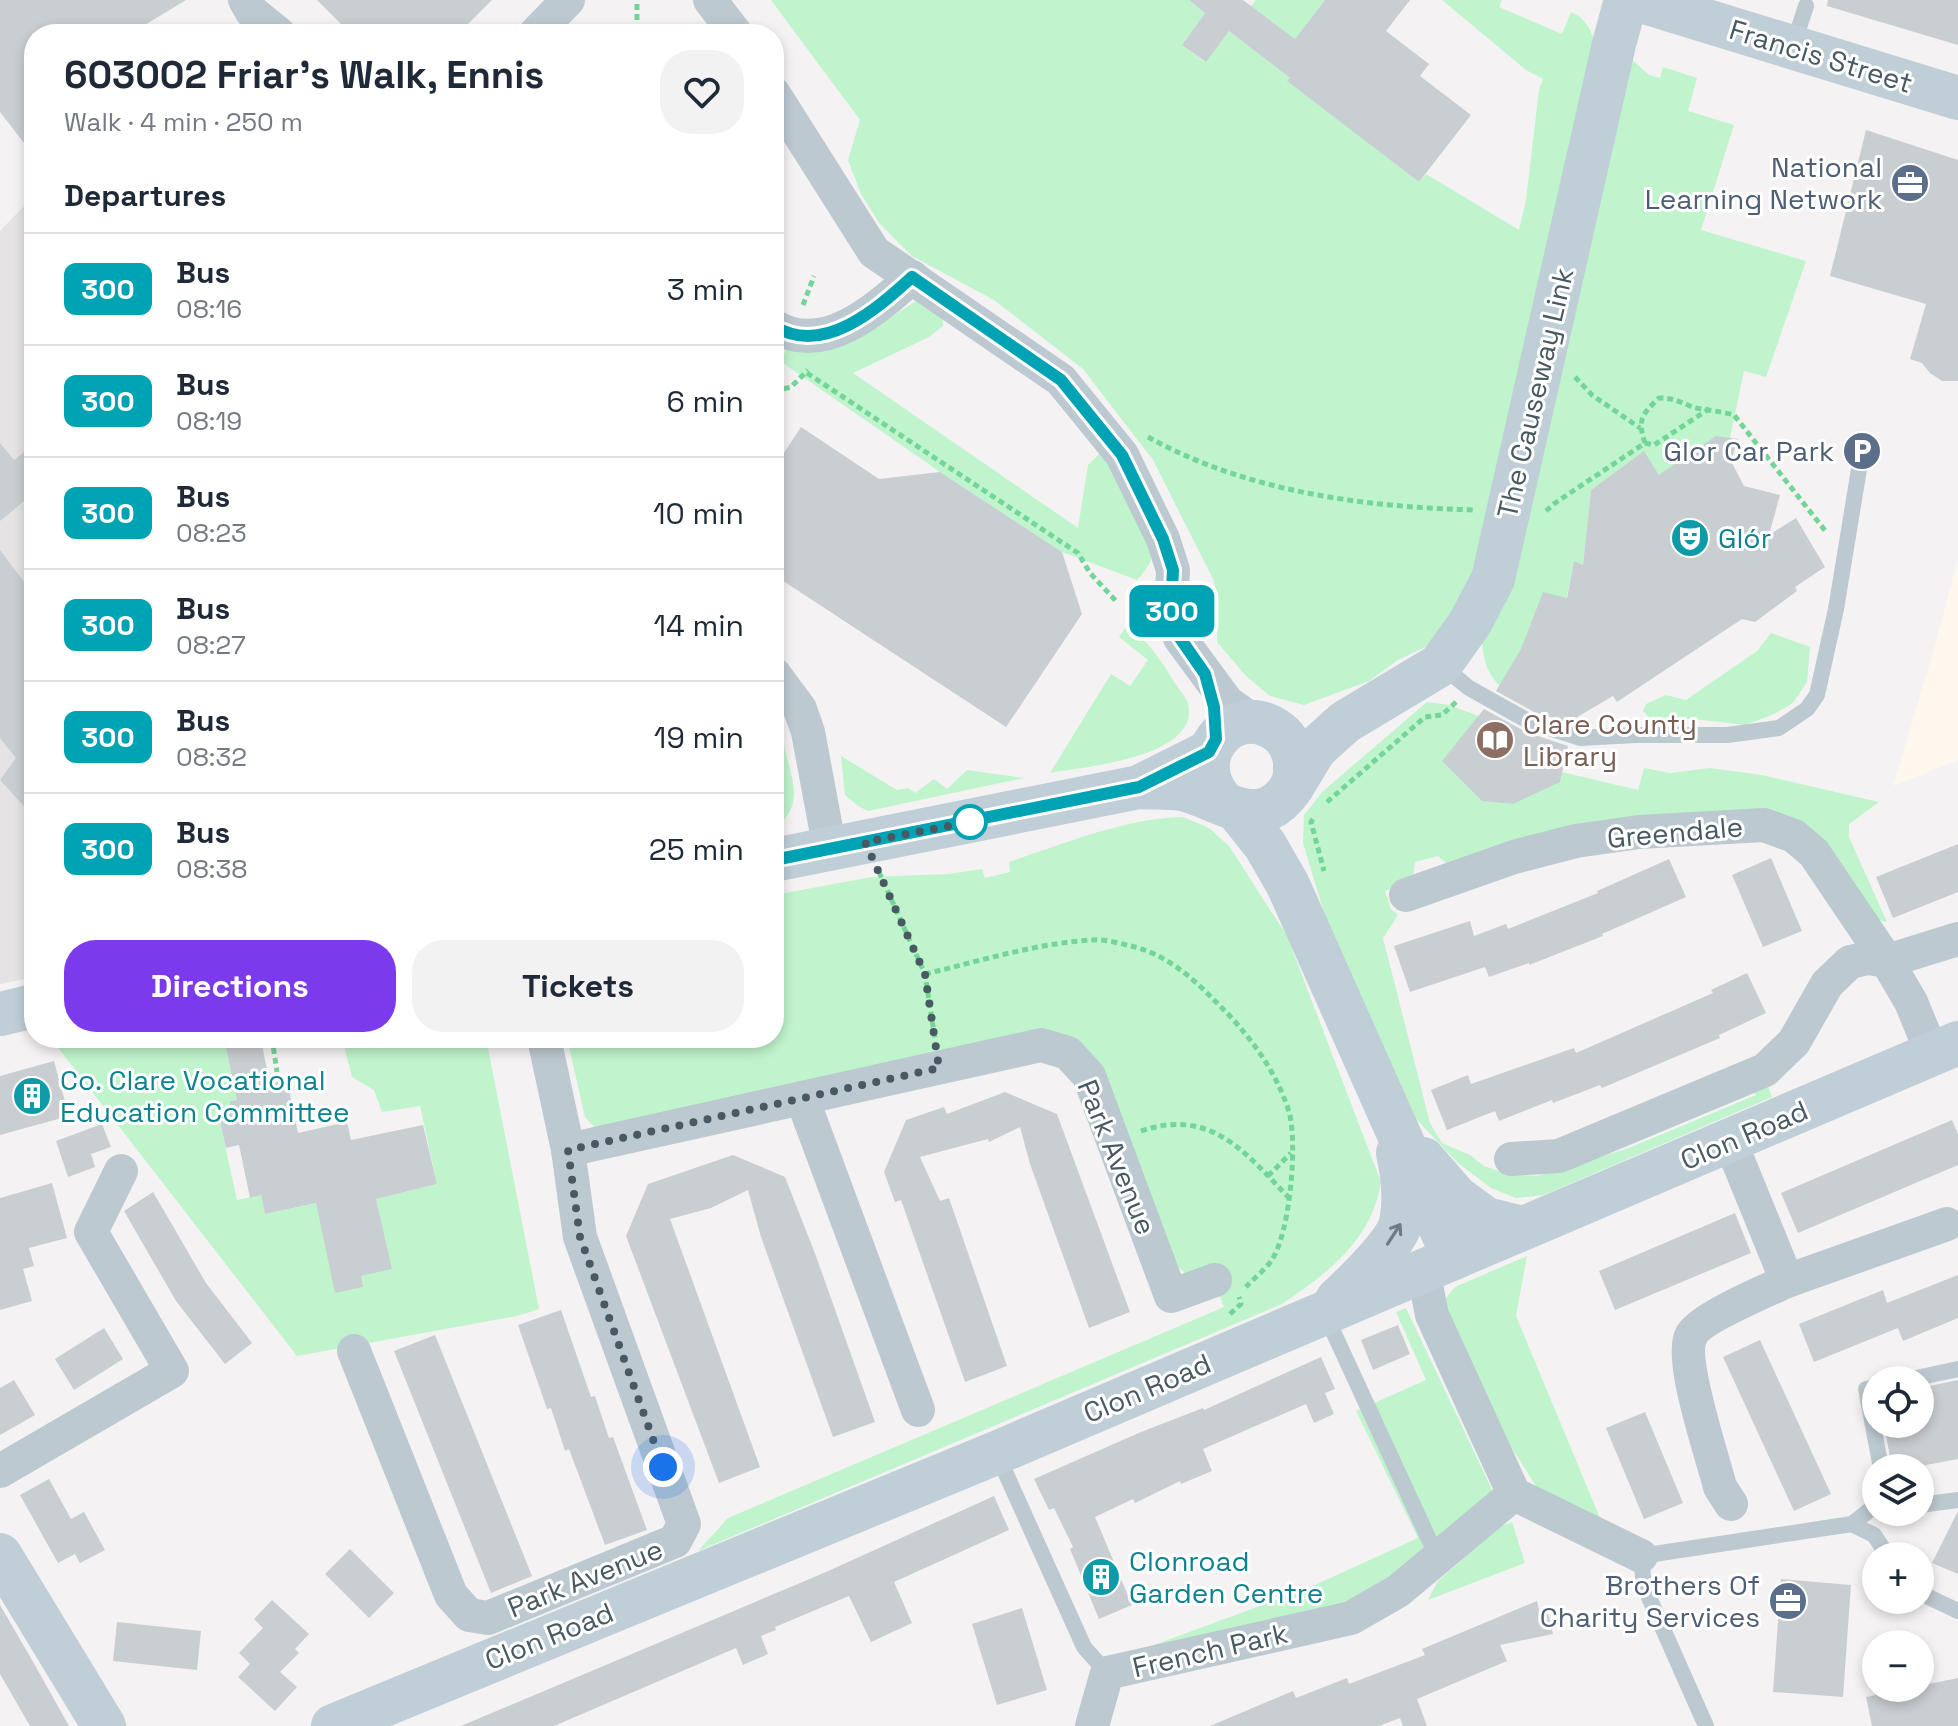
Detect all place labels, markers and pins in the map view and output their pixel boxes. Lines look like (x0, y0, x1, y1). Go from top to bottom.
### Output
place label: National Learning Network (1645, 149, 1882, 217)
office icon: National Learning Network (1889, 162, 1931, 204)
parking icon: Glor Car Park (1841, 430, 1883, 472)
place label: Glor Car Park (1664, 433, 1834, 469)
theatre icon: Glór (1669, 517, 1711, 559)
place label: Glór (1718, 520, 1771, 556)
place label: Clare County Library (1523, 706, 1697, 774)
library icon: Clare County Library (1474, 719, 1516, 761)
unlabelled marker (953, 805, 987, 839)
place label: Co. Clare Vocational Education Committee (60, 1062, 350, 1130)
building icon: Co. Clare Vocational Education Committee (11, 1075, 53, 1117)
place label: Clonroad Garden Centre (1129, 1543, 1323, 1611)
building icon: Clonroad Garden Centre (1080, 1556, 1122, 1598)
place label: Brothers Of Charity Services (1540, 1567, 1760, 1635)
office icon: Brothers Of Charity Services (1767, 1580, 1809, 1622)

